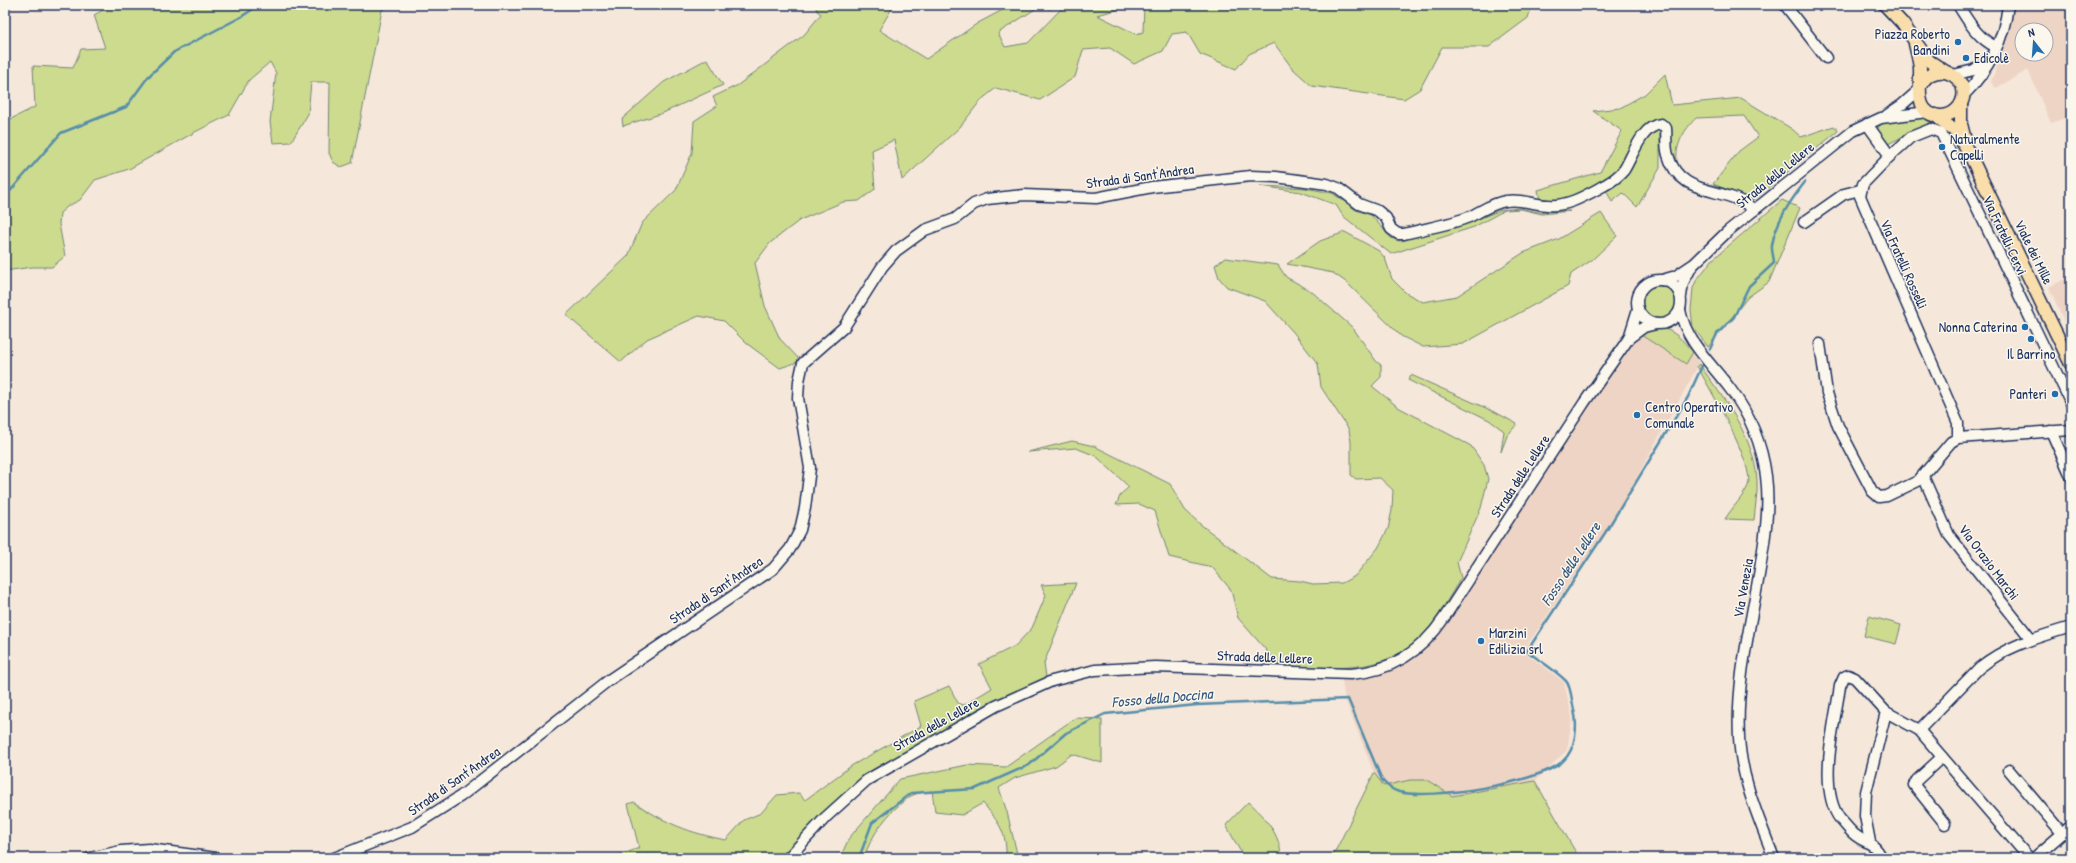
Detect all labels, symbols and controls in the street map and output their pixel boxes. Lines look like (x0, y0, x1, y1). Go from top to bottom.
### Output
north arrow (2014, 22, 2054, 62)
place label: Piazza Roberto Bandini (1875, 24, 1950, 59)
text: N (2026, 25, 2036, 40)
marker: Piazza Roberto Bandini (1953, 37, 1963, 47)
place label: Edicolè (1974, 48, 2010, 67)
marker: Edicolè (1961, 53, 1971, 63)
place label: Naturalmente Capelli (1950, 129, 2020, 165)
street label: Strada delle Lellere (1732, 137, 1818, 212)
marker: Naturalmente Capelli (1937, 142, 1947, 152)
street label: Strada di Sant'Andrea (1085, 158, 1195, 192)
street label: Via Fratelli Cervi (1979, 192, 2032, 278)
street label: Via Fratelli Rosselli (1876, 216, 1933, 312)
street label: Viale dei Mille (2011, 216, 2058, 288)
place label: Nonna Caterina (1939, 317, 2018, 336)
marker: Nonna Caterina (2020, 322, 2030, 332)
marker: Il Barrino (2026, 334, 2036, 344)
place label: Il Barrino (2007, 344, 2056, 363)
place label: Panteri (2010, 384, 2047, 403)
marker: Panteri (2050, 389, 2060, 399)
place label: Centro Operativo Comunale (1645, 397, 1733, 432)
marker: Centro Operativo Comunale (1632, 410, 1642, 420)
street label: Strada delle Lellere (1486, 430, 1554, 521)
water label: Fosso delle Lellere (1536, 517, 1606, 610)
street label: Via Orazio Marchi (1955, 520, 2024, 603)
street label: Strada di Sant'Andrea (665, 551, 766, 628)
street label: Via Venezia (1728, 556, 1757, 619)
place label: Marzini Edilizia srl (1489, 623, 1543, 658)
marker: Marzini Edilizia srl (1476, 636, 1486, 646)
street label: Strada delle Lellere (1217, 645, 1313, 668)
water label: Fosso della Doccina (1111, 682, 1215, 712)
street label: Strada delle Lellere (889, 692, 982, 755)
street label: Strada di Sant'Andrea (404, 741, 504, 819)

